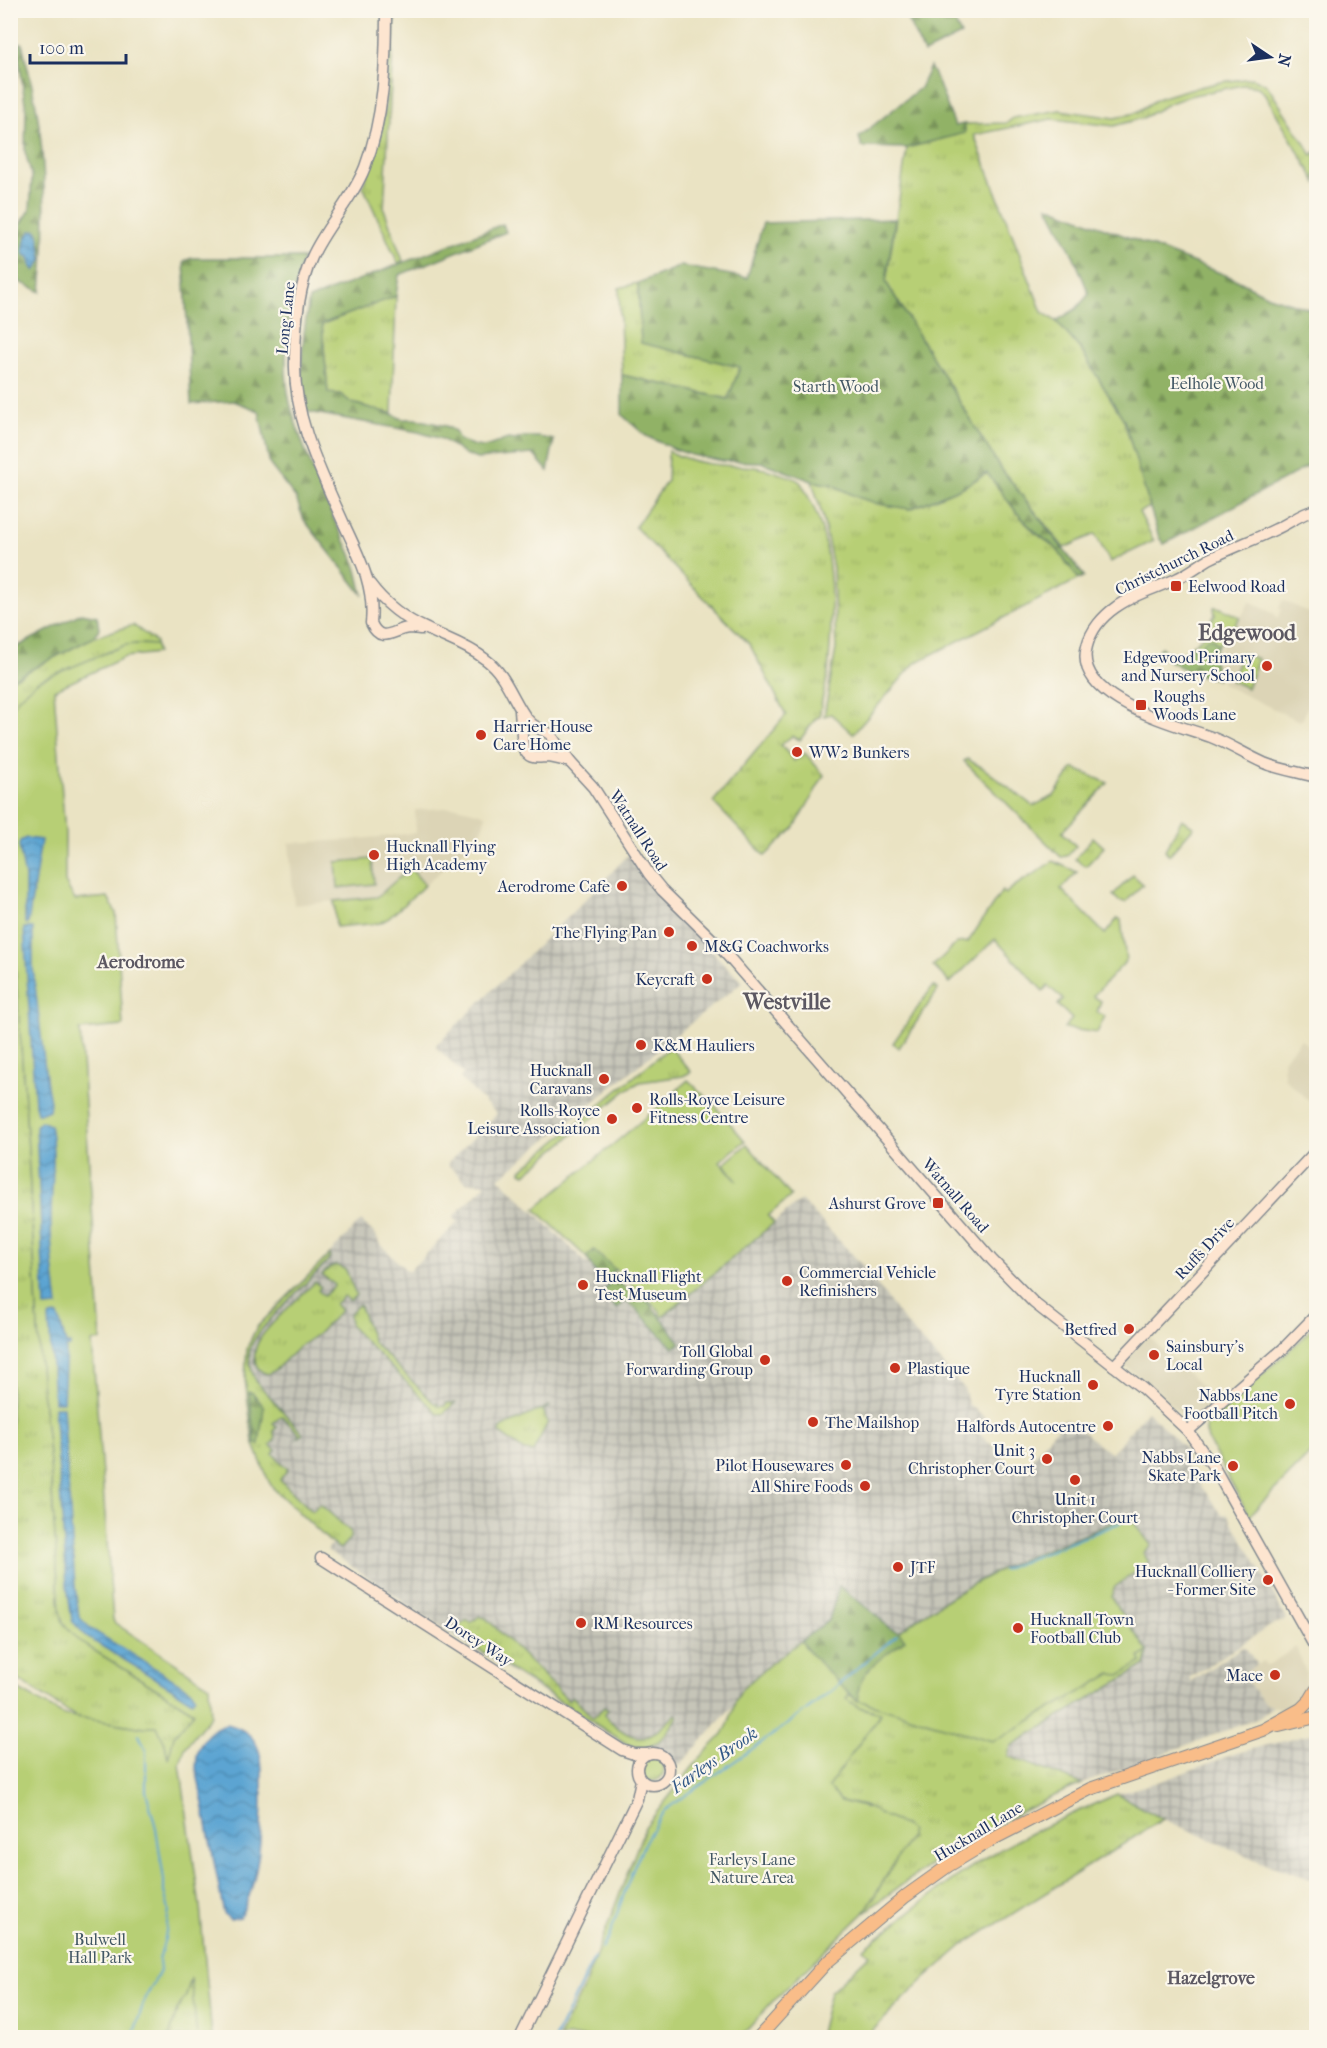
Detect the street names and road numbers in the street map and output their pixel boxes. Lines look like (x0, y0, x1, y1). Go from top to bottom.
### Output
street label: Long Lane (272, 281, 299, 355)
street label: Christchurch Road (1112, 525, 1237, 599)
street label: Watnall Road (605, 786, 672, 874)
street label: Watnall Road (918, 1154, 993, 1237)
street label: Ruffs Drive (1171, 1213, 1238, 1283)
street label: Dorey Way (441, 1613, 517, 1671)
street label: Hucknall Lane (931, 1798, 1026, 1865)

